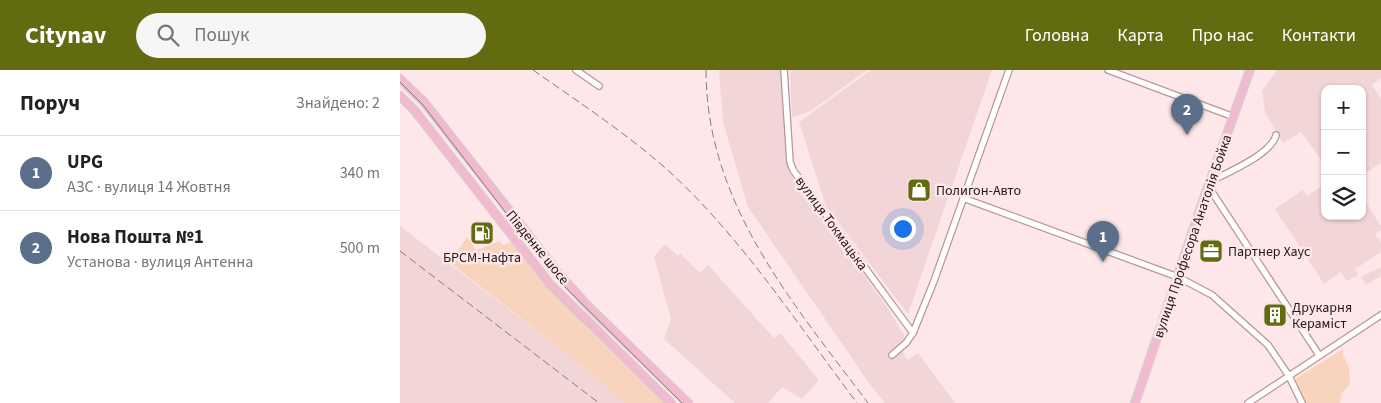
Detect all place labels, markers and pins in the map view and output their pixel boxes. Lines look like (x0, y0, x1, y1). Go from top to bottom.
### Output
pin: 2 (1171, 94, 1203, 135)
shop icon: Полигон-Авто (906, 177, 932, 203)
place label: Полигон-Авто (936, 181, 1021, 201)
fuel station icon: БРСМ-Нафта (469, 220, 495, 246)
pin: 1 (1087, 221, 1119, 262)
office icon: Партнер Хаус (1198, 238, 1224, 264)
place label: Партнер Хаус (1228, 242, 1311, 262)
place label: БРСМ-Нафта (443, 248, 521, 268)
place label: Друкарня Кераміст (1292, 298, 1352, 334)
building icon: Друкарня Кераміст (1262, 302, 1288, 328)

